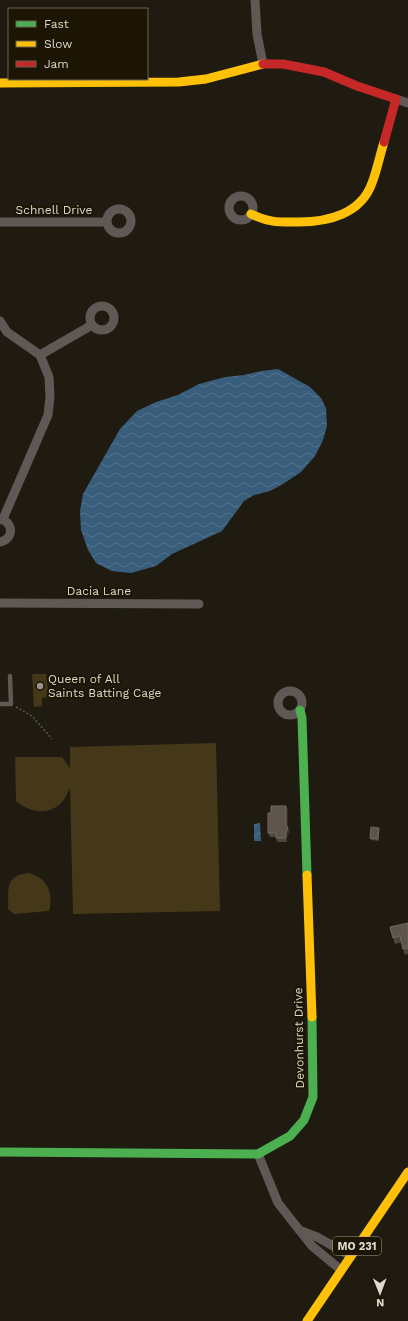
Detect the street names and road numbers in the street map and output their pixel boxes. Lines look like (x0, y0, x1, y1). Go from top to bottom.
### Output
street label: Schnell Drive (15, 203, 93, 217)
street label: Dacia Lane (67, 584, 131, 598)
street label: Devonhurst Drive (291, 987, 307, 1089)
road number: MO 231 (333, 1237, 381, 1255)

